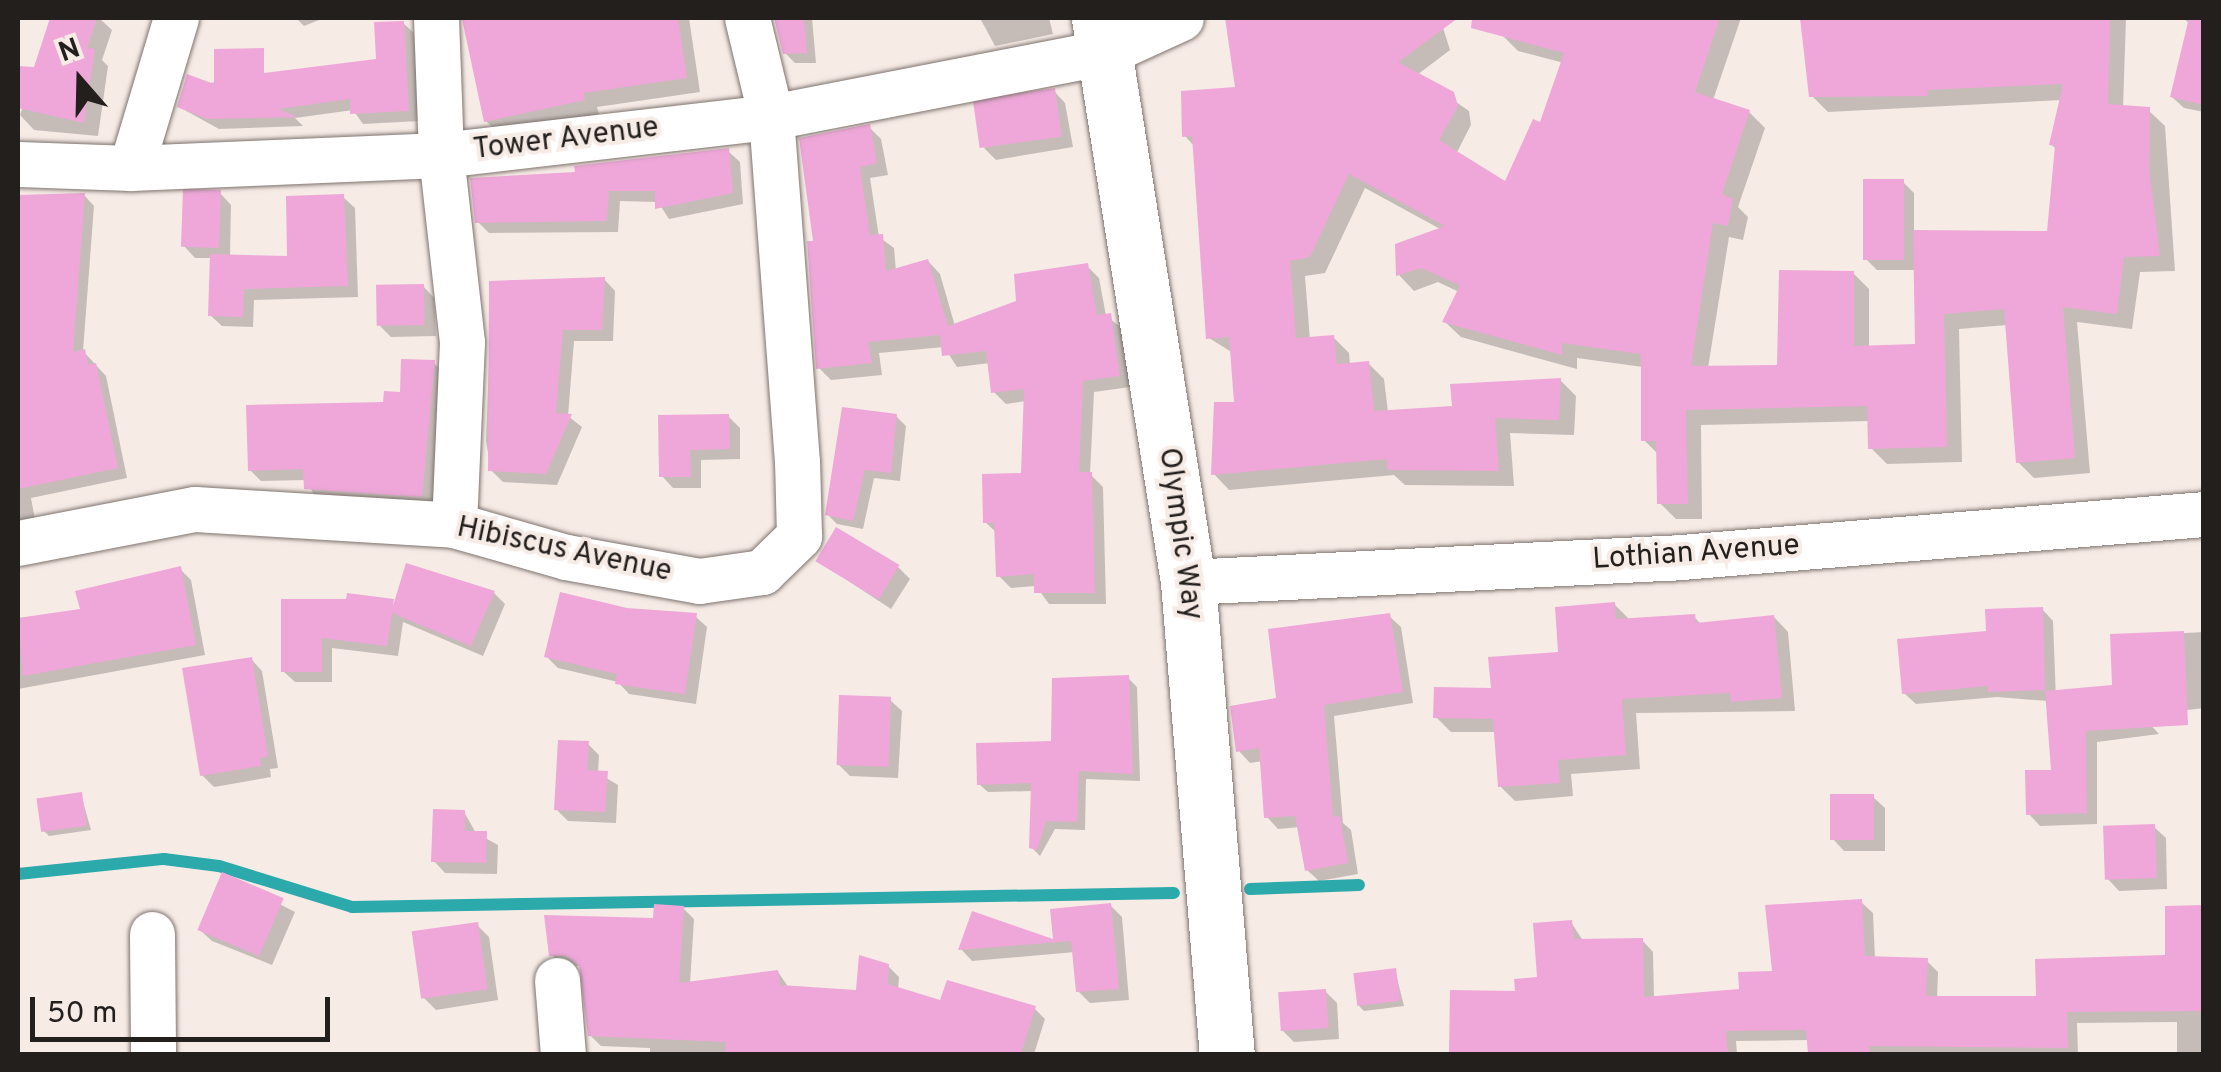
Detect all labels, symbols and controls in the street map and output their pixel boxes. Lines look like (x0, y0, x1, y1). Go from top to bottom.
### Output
north arrow (30, 30, 130, 130)
text: N (54, 31, 85, 72)
street label: Tower Avenue (471, 111, 661, 169)
street label: Olympic Way (1149, 445, 1209, 623)
street label: Hibiscus Avenue (453, 511, 675, 591)
street label: Lothian Avenue (1591, 529, 1801, 579)
scale bar (35, 977, 335, 1039)
text: 50 m (47, 996, 117, 1033)

